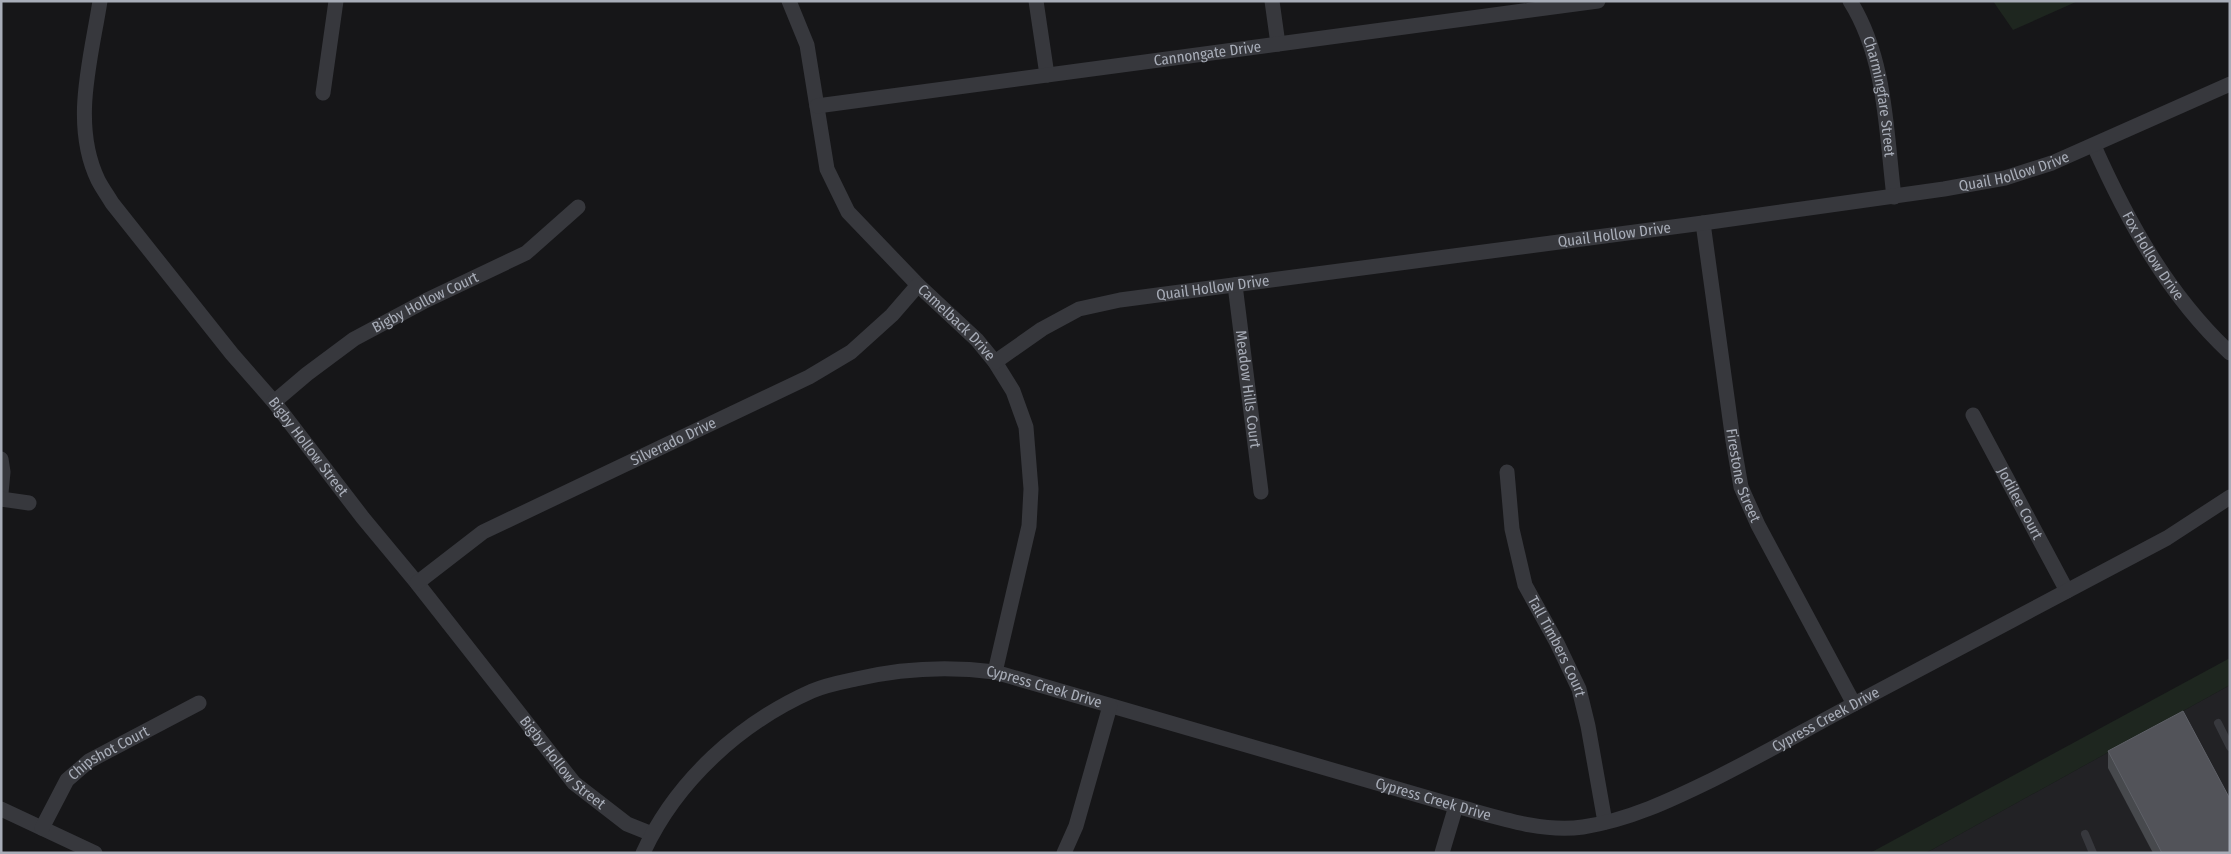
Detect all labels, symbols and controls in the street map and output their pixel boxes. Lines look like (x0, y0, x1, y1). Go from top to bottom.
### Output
street label: Charmingfare Street (1859, 34, 1899, 158)
street label: Cannongate Drive (1153, 37, 1262, 70)
street label: Quail Hollow Drive (1957, 148, 2072, 195)
street label: Fox Hollow Drive (2118, 208, 2188, 304)
street label: Quail Hollow Drive (1557, 218, 1672, 251)
street label: Bigby Hollow Court (369, 268, 481, 337)
street label: Quail Hollow Drive (1155, 271, 1270, 304)
street label: Camelback Drive (914, 280, 999, 364)
street label: Meadow Hills Court (1232, 329, 1264, 449)
street label: Bigby Hollow Street (265, 393, 352, 500)
street label: Silverado Drive (628, 414, 719, 470)
street label: Firestone Street (1722, 427, 1765, 525)
street label: Jodilee Court (1993, 464, 2047, 543)
street label: Tall Timbers Court (1524, 593, 1590, 698)
street label: Cypress Creek Drive (986, 662, 1104, 712)
street label: Cypress Creek Drive (1769, 683, 1882, 756)
street label: Bigby Hollow Street (516, 712, 609, 813)
street label: Chipshot Court (64, 722, 152, 784)
street label: Cypress Creek Drive (1373, 774, 1493, 824)

